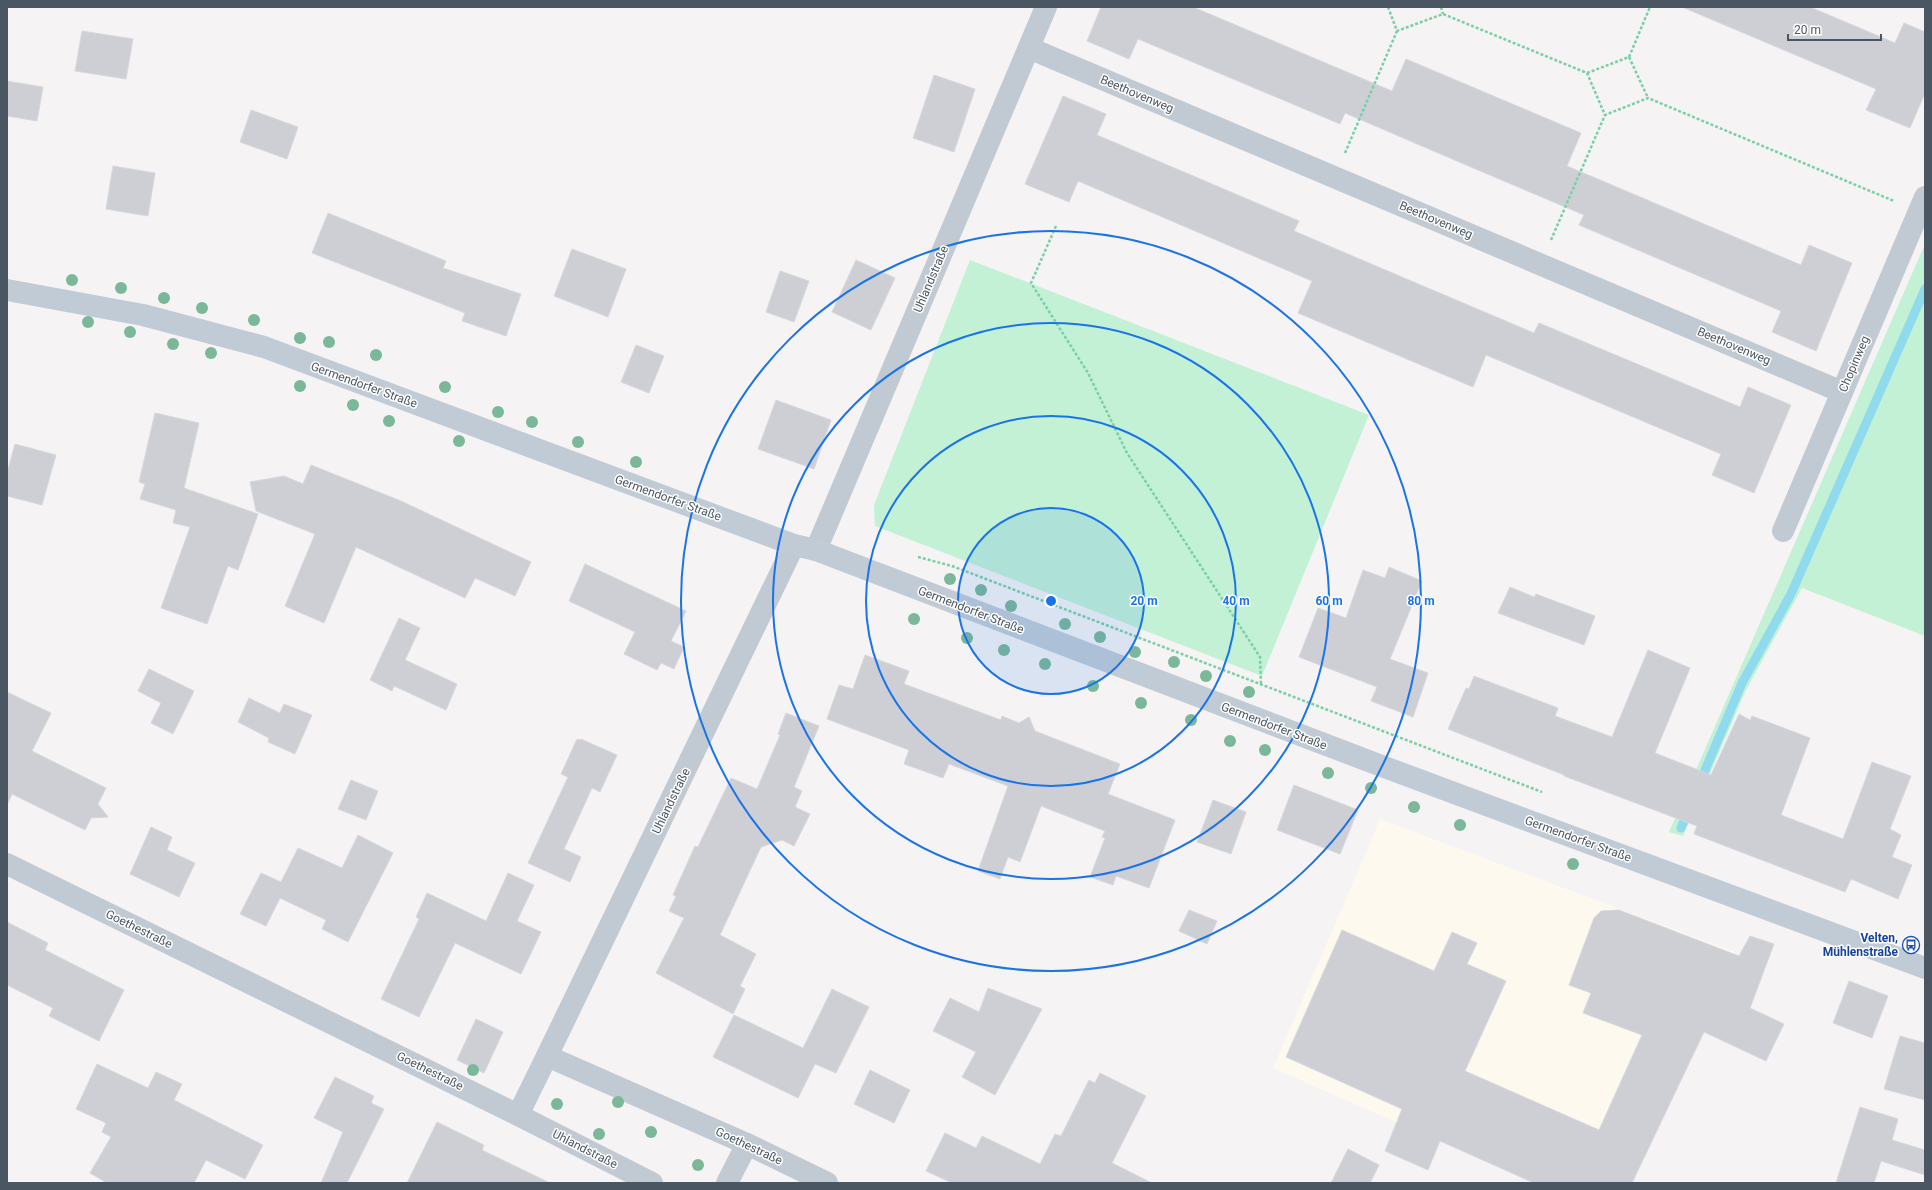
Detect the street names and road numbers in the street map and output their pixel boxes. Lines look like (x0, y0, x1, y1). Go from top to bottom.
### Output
street label: Beethovenweg (1098, 72, 1176, 116)
street label: Beethovenweg (1397, 198, 1475, 242)
street label: Uhlandstraße (911, 243, 951, 315)
street label: Beethovenweg (1695, 324, 1773, 368)
street label: Chopinweg (1836, 334, 1872, 394)
street label: Germendorfer Straße (309, 359, 419, 411)
street label: Germendorfer Straße (613, 472, 723, 524)
street label: Germendorfer Straße (916, 583, 1026, 637)
street label: Germendorfer Straße (1219, 699, 1329, 753)
street label: Uhlandstraße (649, 766, 693, 836)
street label: Germendorfer Straße (1523, 813, 1633, 865)
street label: Goethestraße (103, 907, 175, 951)
street label: Goethestraße (394, 1049, 466, 1093)
street label: Goethestraße (713, 1124, 785, 1168)
street label: Uhlandstraße (550, 1127, 620, 1171)

